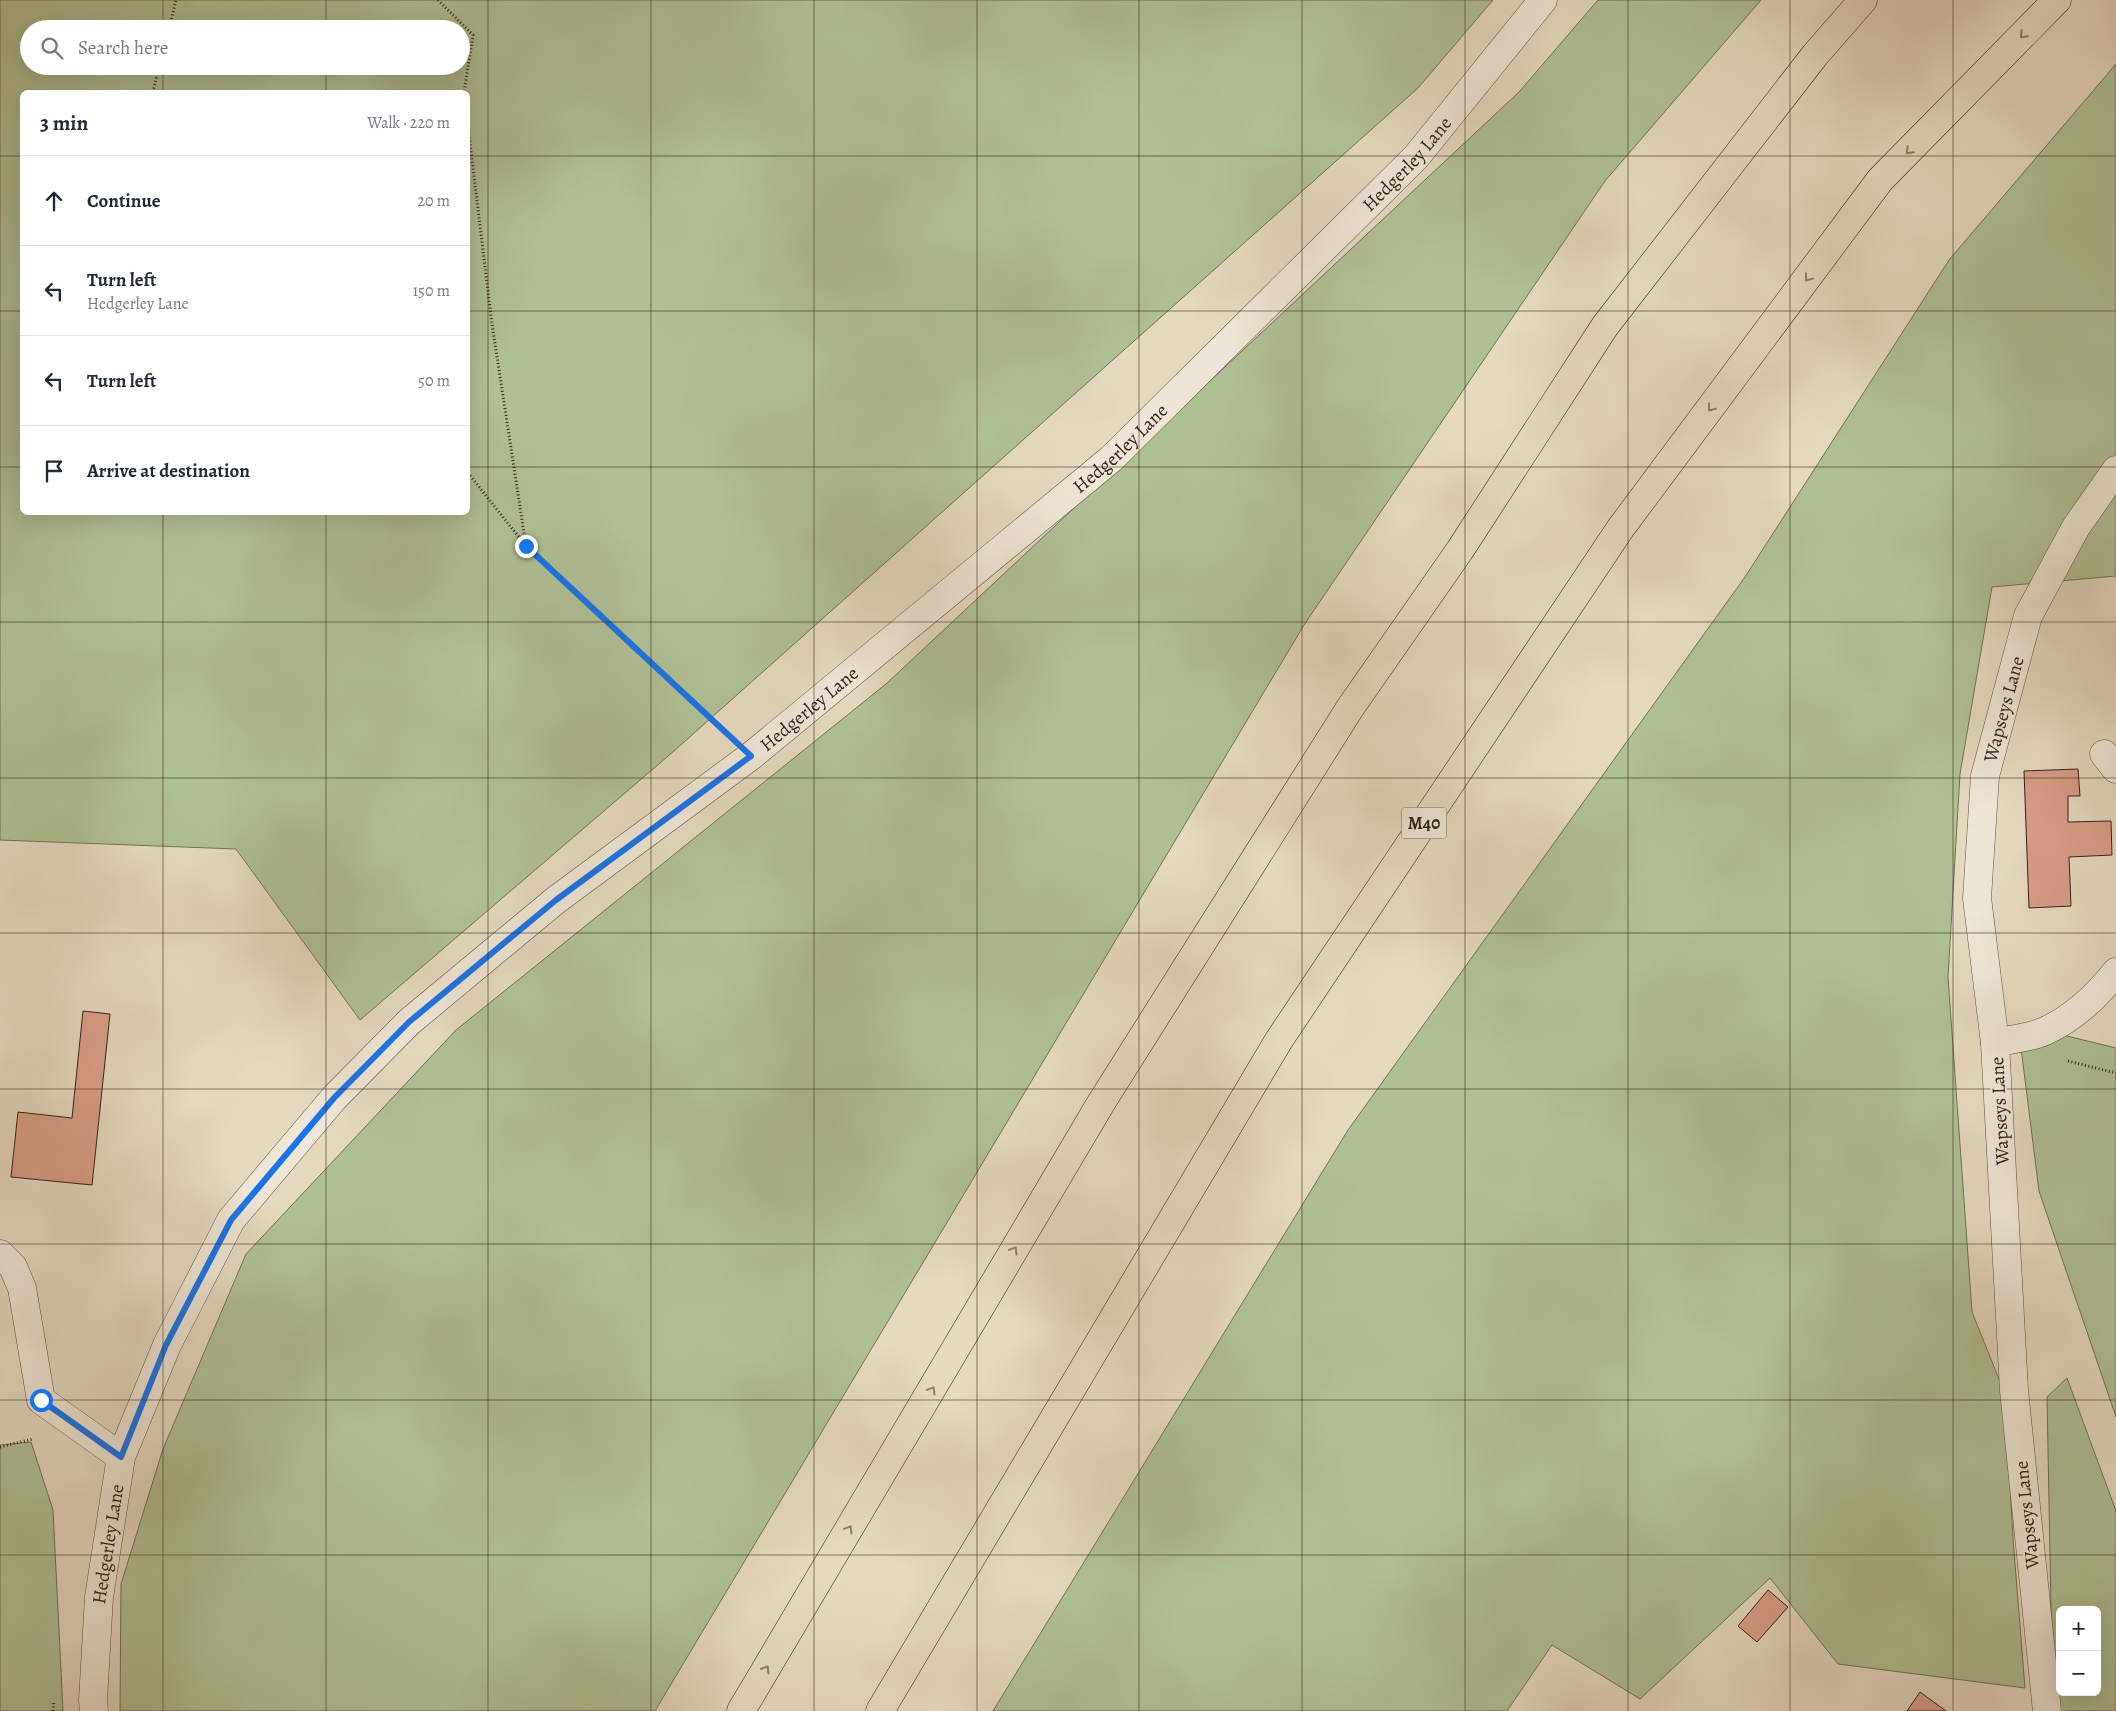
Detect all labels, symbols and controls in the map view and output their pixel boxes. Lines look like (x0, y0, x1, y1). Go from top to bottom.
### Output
search box (20, 20, 470, 75)
one-way arrow (2020, 29, 2029, 38)
icon: search (38, 34, 66, 62)
text: Search here (78, 35, 168, 61)
text: 3 min (40, 109, 88, 137)
street label: Hedgerley Lane (1357, 111, 1458, 217)
text: Walk · 220 m (367, 112, 450, 134)
one-way arrow (1906, 145, 1915, 154)
icon: ahead (40, 187, 68, 215)
text: Continue (87, 188, 161, 214)
text: 20 m (417, 190, 450, 212)
text: Turn left (87, 267, 156, 293)
one-way arrow (1805, 272, 1813, 281)
icon: left (40, 277, 68, 305)
text: 150 m (413, 280, 450, 302)
text: Hedgerley Lane (87, 293, 189, 315)
icon: left (40, 367, 68, 395)
text: Turn left (87, 368, 156, 394)
text: 50 m (418, 370, 450, 392)
street label: Hedgerley Lane (1068, 398, 1174, 499)
one-way arrow (1708, 402, 1716, 411)
icon: arrive (40, 457, 68, 485)
text: Arrive at destination (87, 458, 250, 484)
route end (515, 535, 538, 558)
street label: Wapseys Lane (1977, 653, 2031, 766)
street label: Hedgerley Lane (754, 661, 864, 758)
road number: M40 (1402, 808, 1446, 838)
street label: Wapseys Lane (1984, 1056, 2016, 1167)
one-way arrow (1008, 1246, 1018, 1255)
one-way arrow (925, 1386, 935, 1395)
route start (30, 1389, 53, 1412)
street label: Wapseys Lane (2008, 1460, 2046, 1571)
street label: Hedgerley Lane (86, 1482, 131, 1606)
one-way arrow (842, 1526, 852, 1535)
map controls (2056, 1606, 2101, 1696)
button: + (2056, 1606, 2101, 1651)
button: − (2056, 1651, 2101, 1696)
one-way arrow (759, 1666, 769, 1675)

